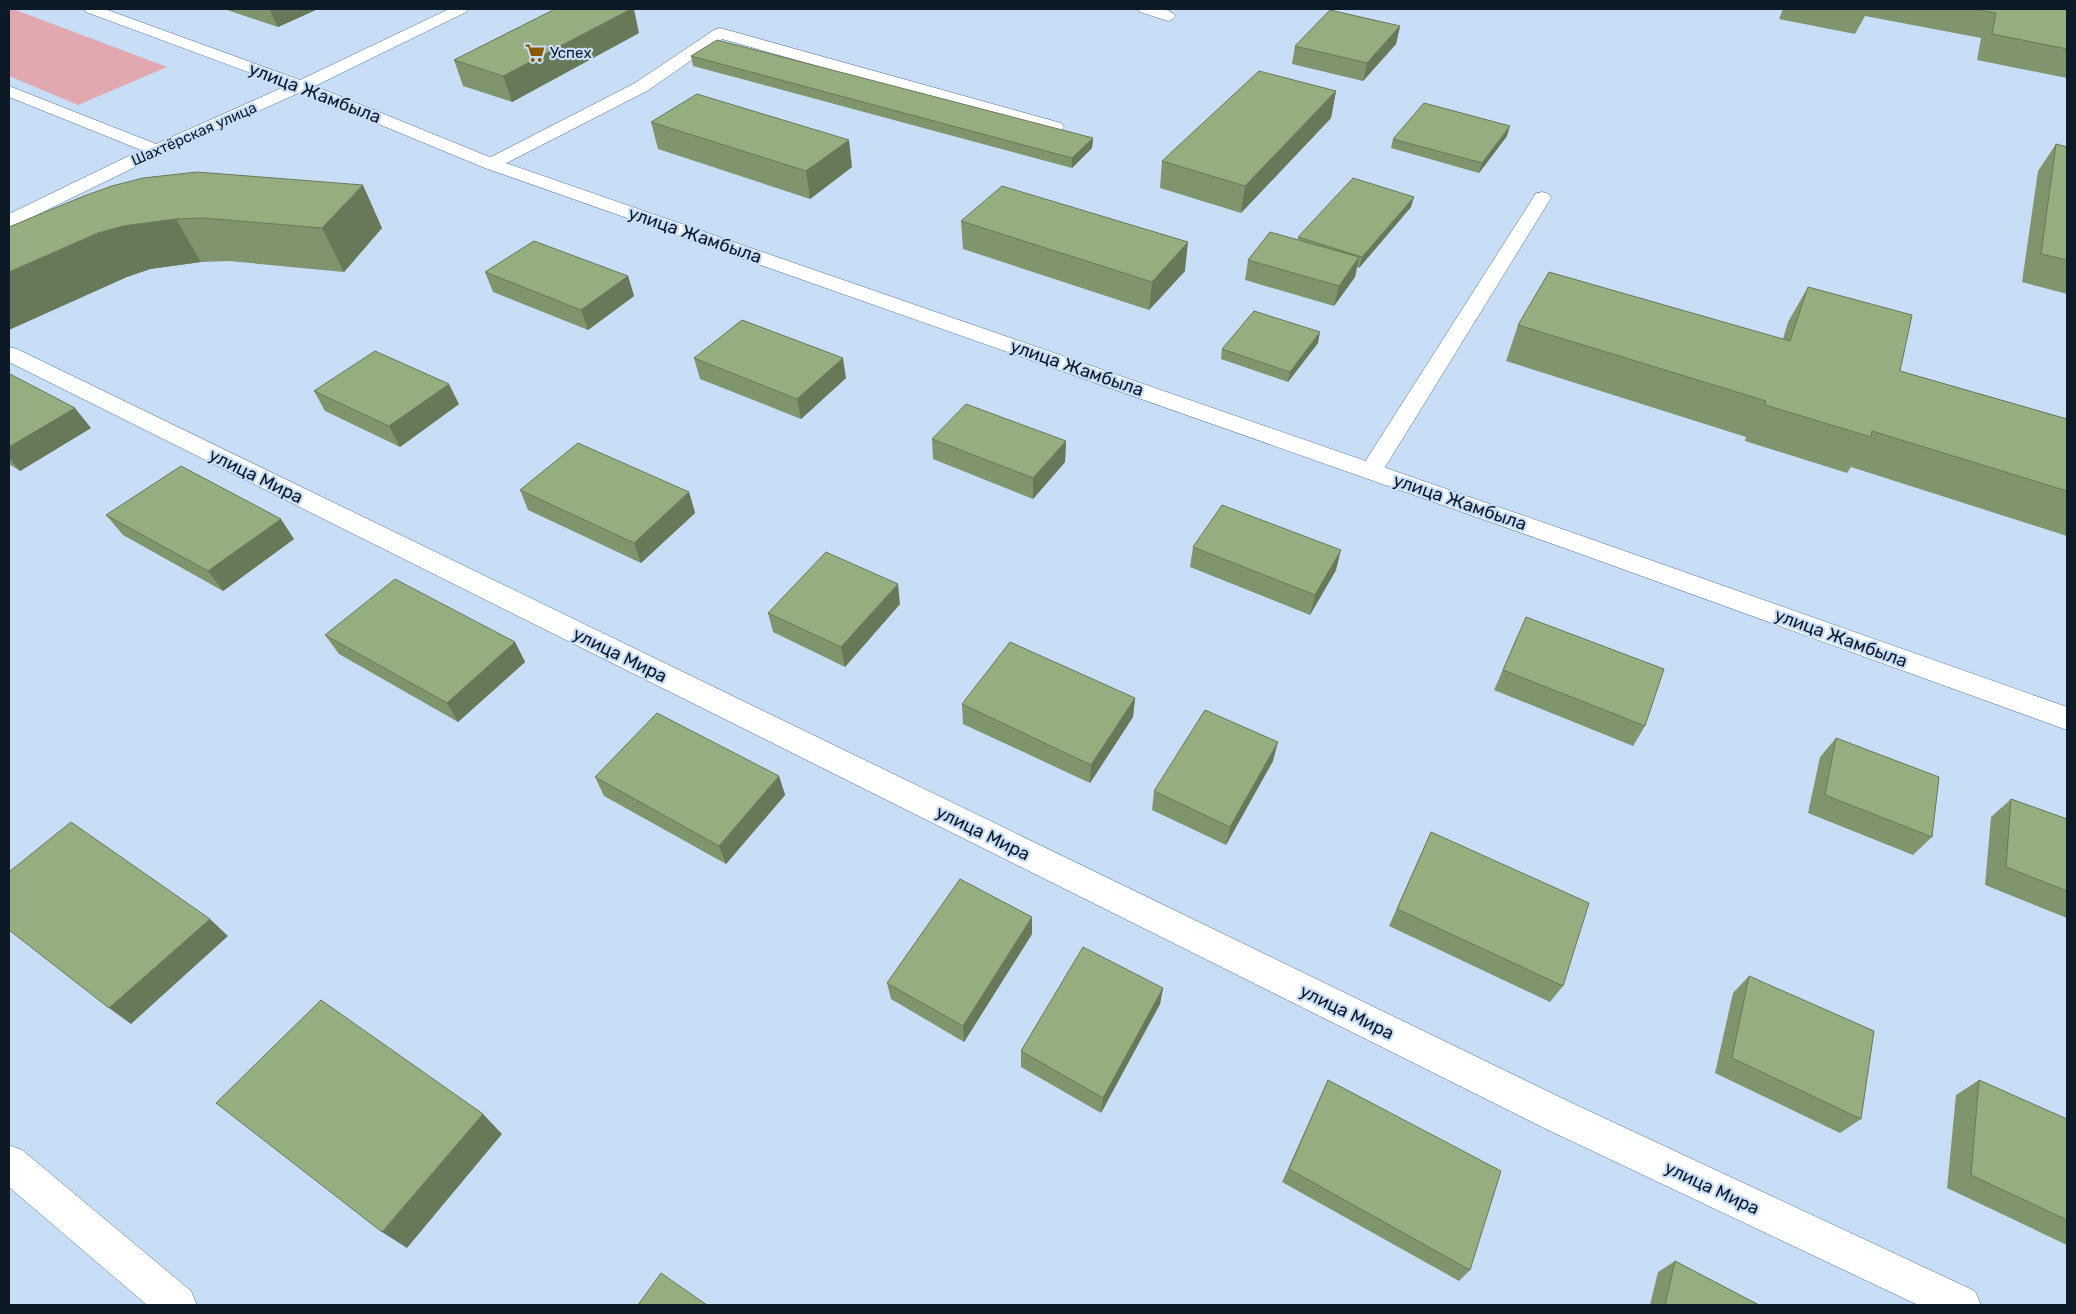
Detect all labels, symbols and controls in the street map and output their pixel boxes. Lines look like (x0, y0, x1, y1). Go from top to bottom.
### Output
supermarket icon: Успех (524, 42, 546, 64)
place label: Успех (550, 44, 591, 62)
street label: улица Жамбыла (246, 58, 384, 128)
street label: Шахтёрская улица (129, 98, 259, 170)
street label: улица Жамбыла (625, 202, 765, 268)
street label: улица Жамбыла (1007, 335, 1147, 401)
street label: улица Мира (205, 444, 307, 508)
street label: улица Жамбыла (1390, 469, 1530, 535)
street label: улица Жамбыла (1772, 604, 1910, 672)
street label: улица Мира (569, 623, 671, 687)
street label: улица Мира (932, 801, 1034, 865)
street label: улица Мира (1296, 980, 1398, 1044)
street label: улица Мира (1661, 1156, 1763, 1220)

